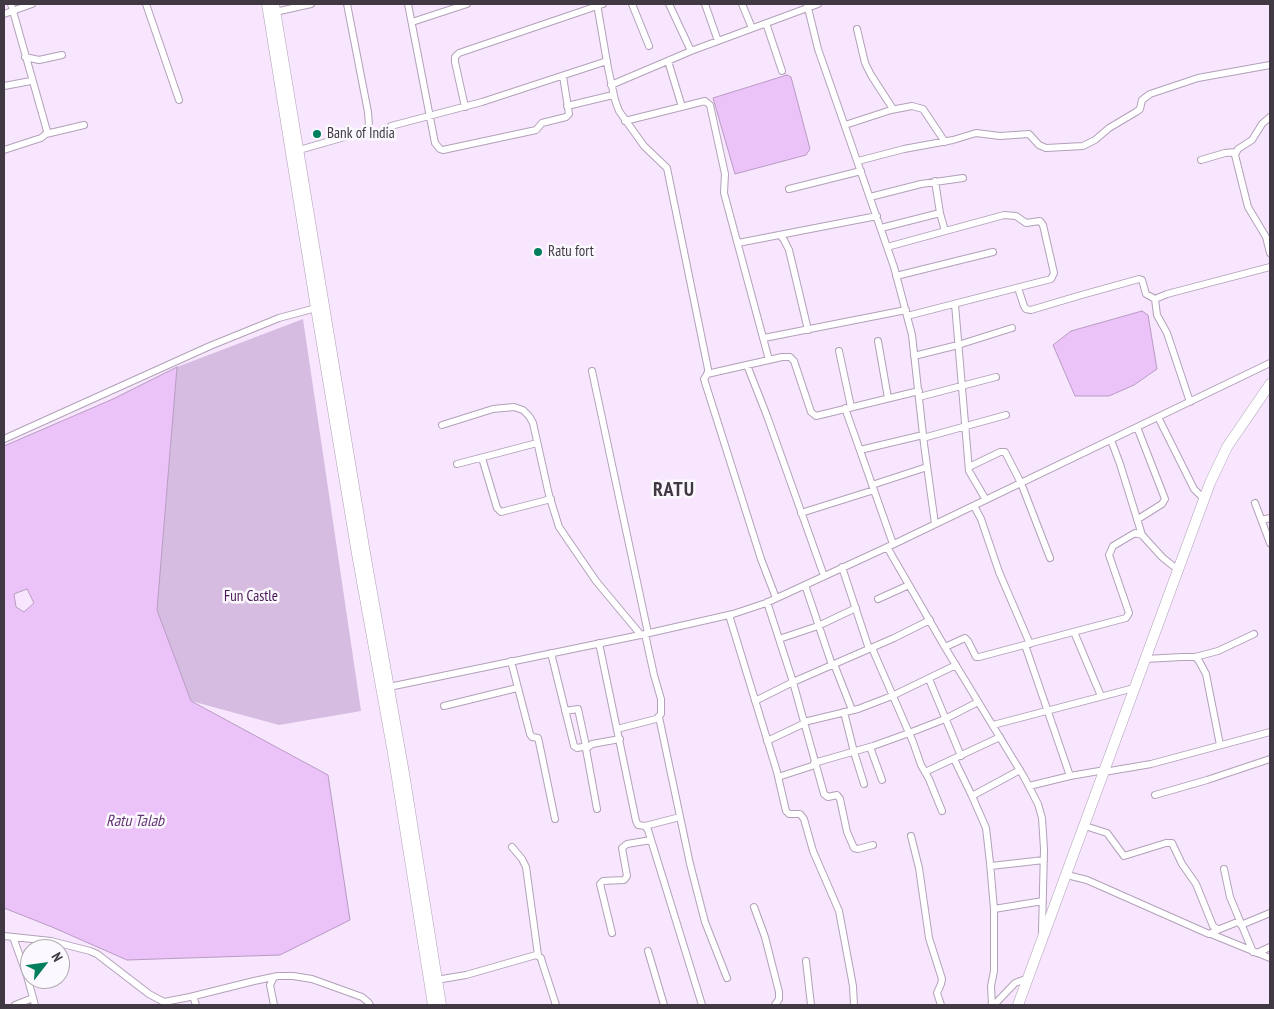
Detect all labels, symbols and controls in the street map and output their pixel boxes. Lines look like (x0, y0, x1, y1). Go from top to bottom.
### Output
place label: Bank of India (327, 125, 395, 143)
marker: Bank of India (311, 128, 323, 140)
place label: Ratu fort (548, 243, 594, 261)
marker: Ratu fort (532, 246, 544, 258)
district label: RATU (653, 478, 695, 502)
park label: Fun Castle (224, 588, 278, 606)
water label: Ratu Talab (106, 811, 164, 831)
north arrow (20, 939, 70, 989)
text: N (47, 949, 67, 965)

